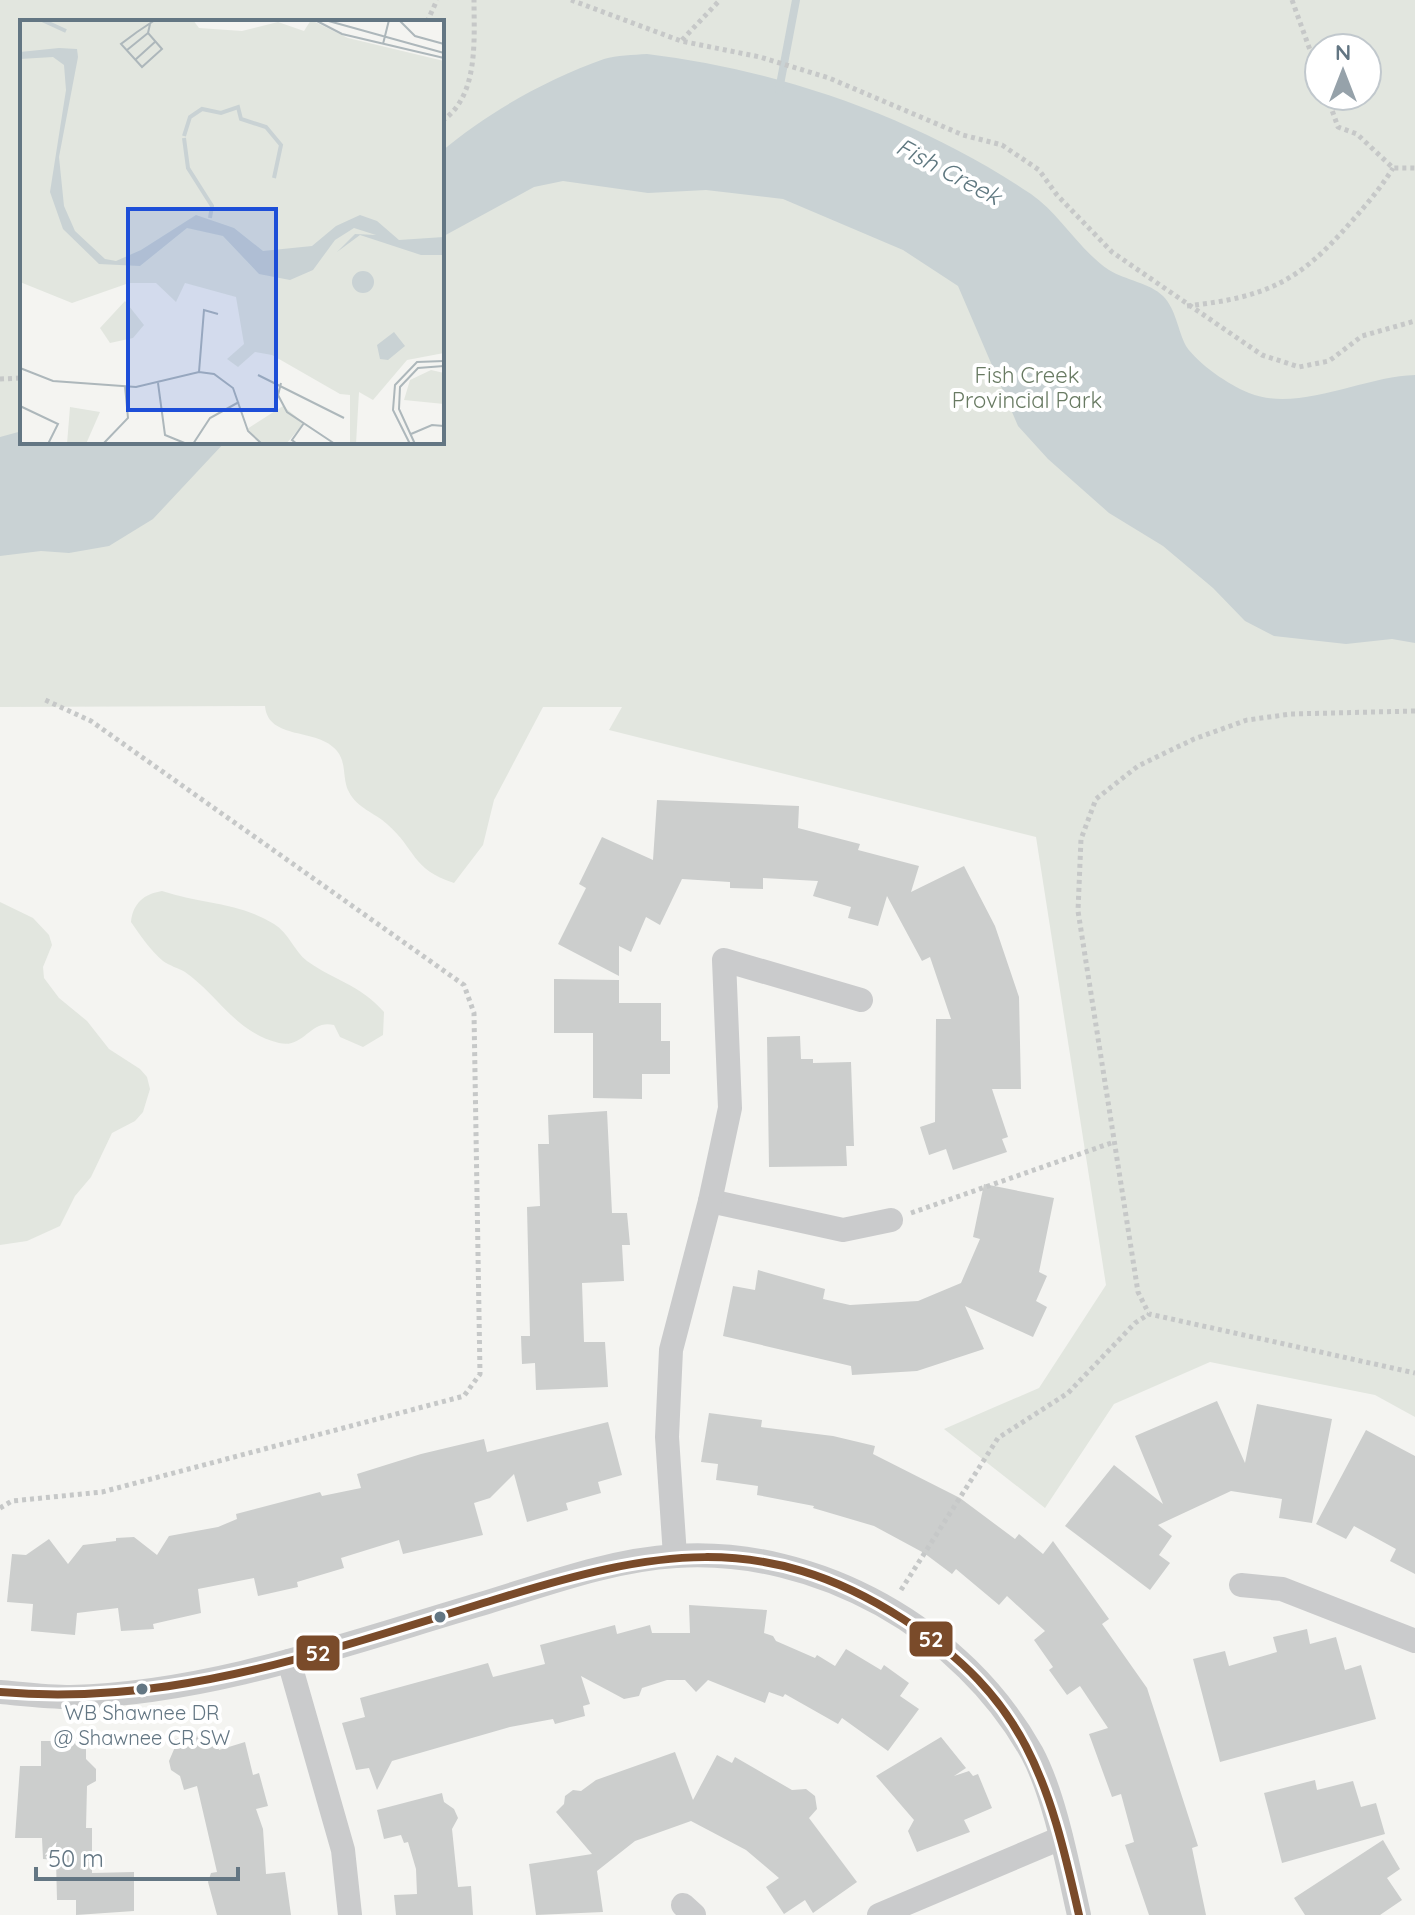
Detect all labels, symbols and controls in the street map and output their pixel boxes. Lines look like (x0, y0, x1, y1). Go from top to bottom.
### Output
inset map (20, 20, 444, 444)
north arrow (1303, 32, 1383, 112)
text: N (1335, 38, 1351, 66)
water label: Fish Creek (891, 131, 1008, 212)
park label: Fish Creek Provincial Park (952, 361, 1102, 414)
unlabelled marker (432, 1609, 448, 1625)
line badge: 52 (908, 1620, 954, 1658)
text: 52 (918, 1625, 944, 1653)
line badge: 52 (295, 1634, 341, 1672)
text: 52 (305, 1639, 331, 1667)
marker: WB Shawnee DR @ Shawnee CR SW (134, 1681, 150, 1697)
place label: WB Shawnee DR @ Shawnee CR SW (54, 1700, 230, 1750)
scale bar (36, 1831, 238, 1881)
text: 50 m (48, 1843, 104, 1873)

